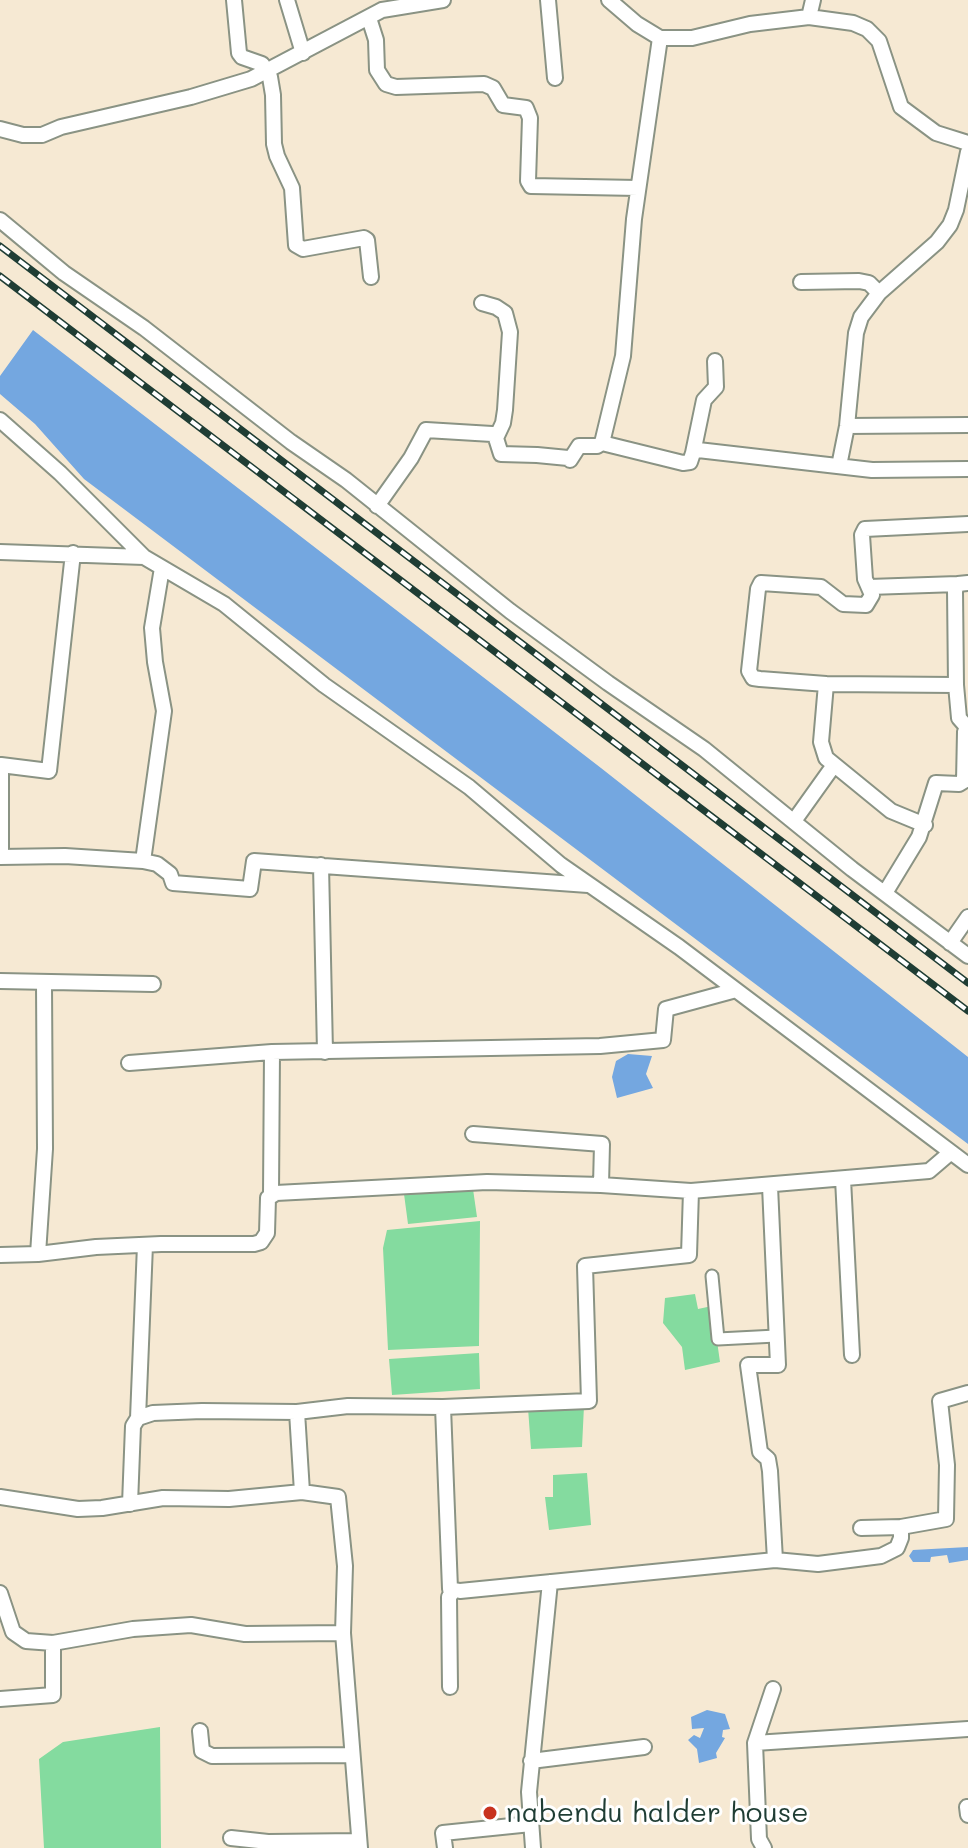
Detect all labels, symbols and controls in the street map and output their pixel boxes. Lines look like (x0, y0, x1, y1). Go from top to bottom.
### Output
place label: nabendu halder house (506, 1796, 809, 1830)
marker: nabendu halder house (481, 1804, 499, 1822)

